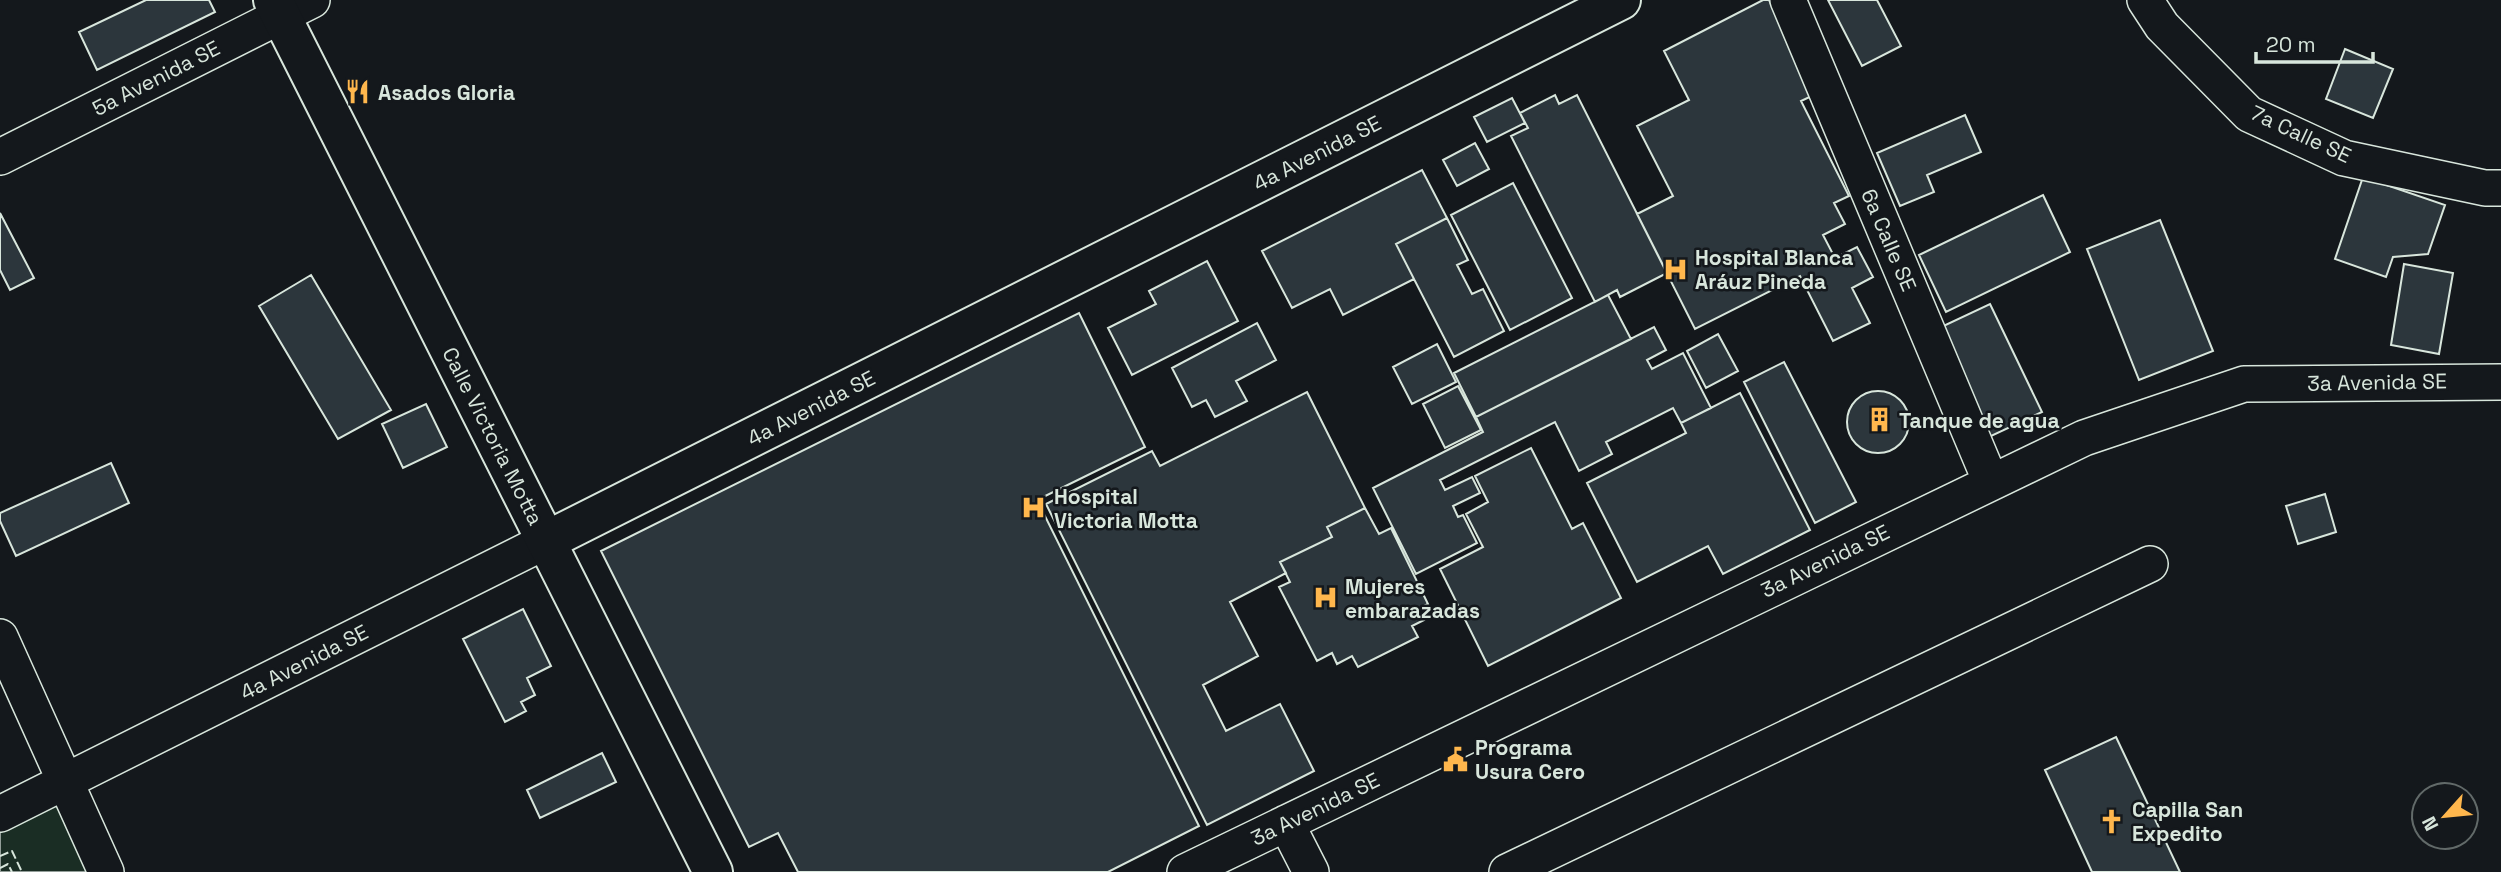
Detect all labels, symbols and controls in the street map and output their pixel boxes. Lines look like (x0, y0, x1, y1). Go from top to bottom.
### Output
scale bar (2256, 21, 2373, 65)
text: 20 m (2266, 31, 2316, 58)
street label: 5a Avenida SE (88, 34, 224, 122)
restaurant icon: Asados Gloria (344, 78, 372, 106)
place label: Asados Gloria (378, 79, 515, 106)
street label: 7a Calle SE (2246, 99, 2356, 169)
street label: 4a Avenida SE (1248, 109, 1386, 197)
street label: 6a Calle SE (1855, 185, 1923, 295)
place label: Hospital Blanca Aráuz Pineda (1695, 244, 1853, 295)
hospital icon: Hospital Blanca Aráuz Pineda (1661, 255, 1689, 283)
street label: Calle Victoria Motta (436, 342, 550, 530)
street label: 4a Avenida SE (742, 364, 880, 452)
street label: 3a Avenida SE (2307, 367, 2447, 397)
building icon: Tanque de agua (1865, 406, 1893, 434)
place label: Tanque de agua (1899, 407, 2060, 434)
place label: Hospital Victoria Motta (1054, 483, 1198, 534)
hospital icon: Hospital Victoria Motta (1020, 494, 1048, 522)
street label: 3a Avenida SE (1756, 518, 1894, 604)
place label: Mujeres embarazadas (1345, 573, 1480, 624)
hospital icon: Mujeres embarazadas (1311, 584, 1339, 612)
street label: 4a Avenida SE (235, 618, 373, 706)
place label: Programa Usura Cero (1475, 734, 1585, 785)
public building icon: Programa Usura Cero (1441, 745, 1469, 773)
street label: 3a Avenida SE (1246, 766, 1384, 852)
north arrow (2410, 781, 2480, 851)
place label: Capilla San Expedito (2132, 796, 2243, 847)
church icon: Capilla San Expedito (2098, 807, 2126, 835)
text: N (2416, 812, 2444, 835)

